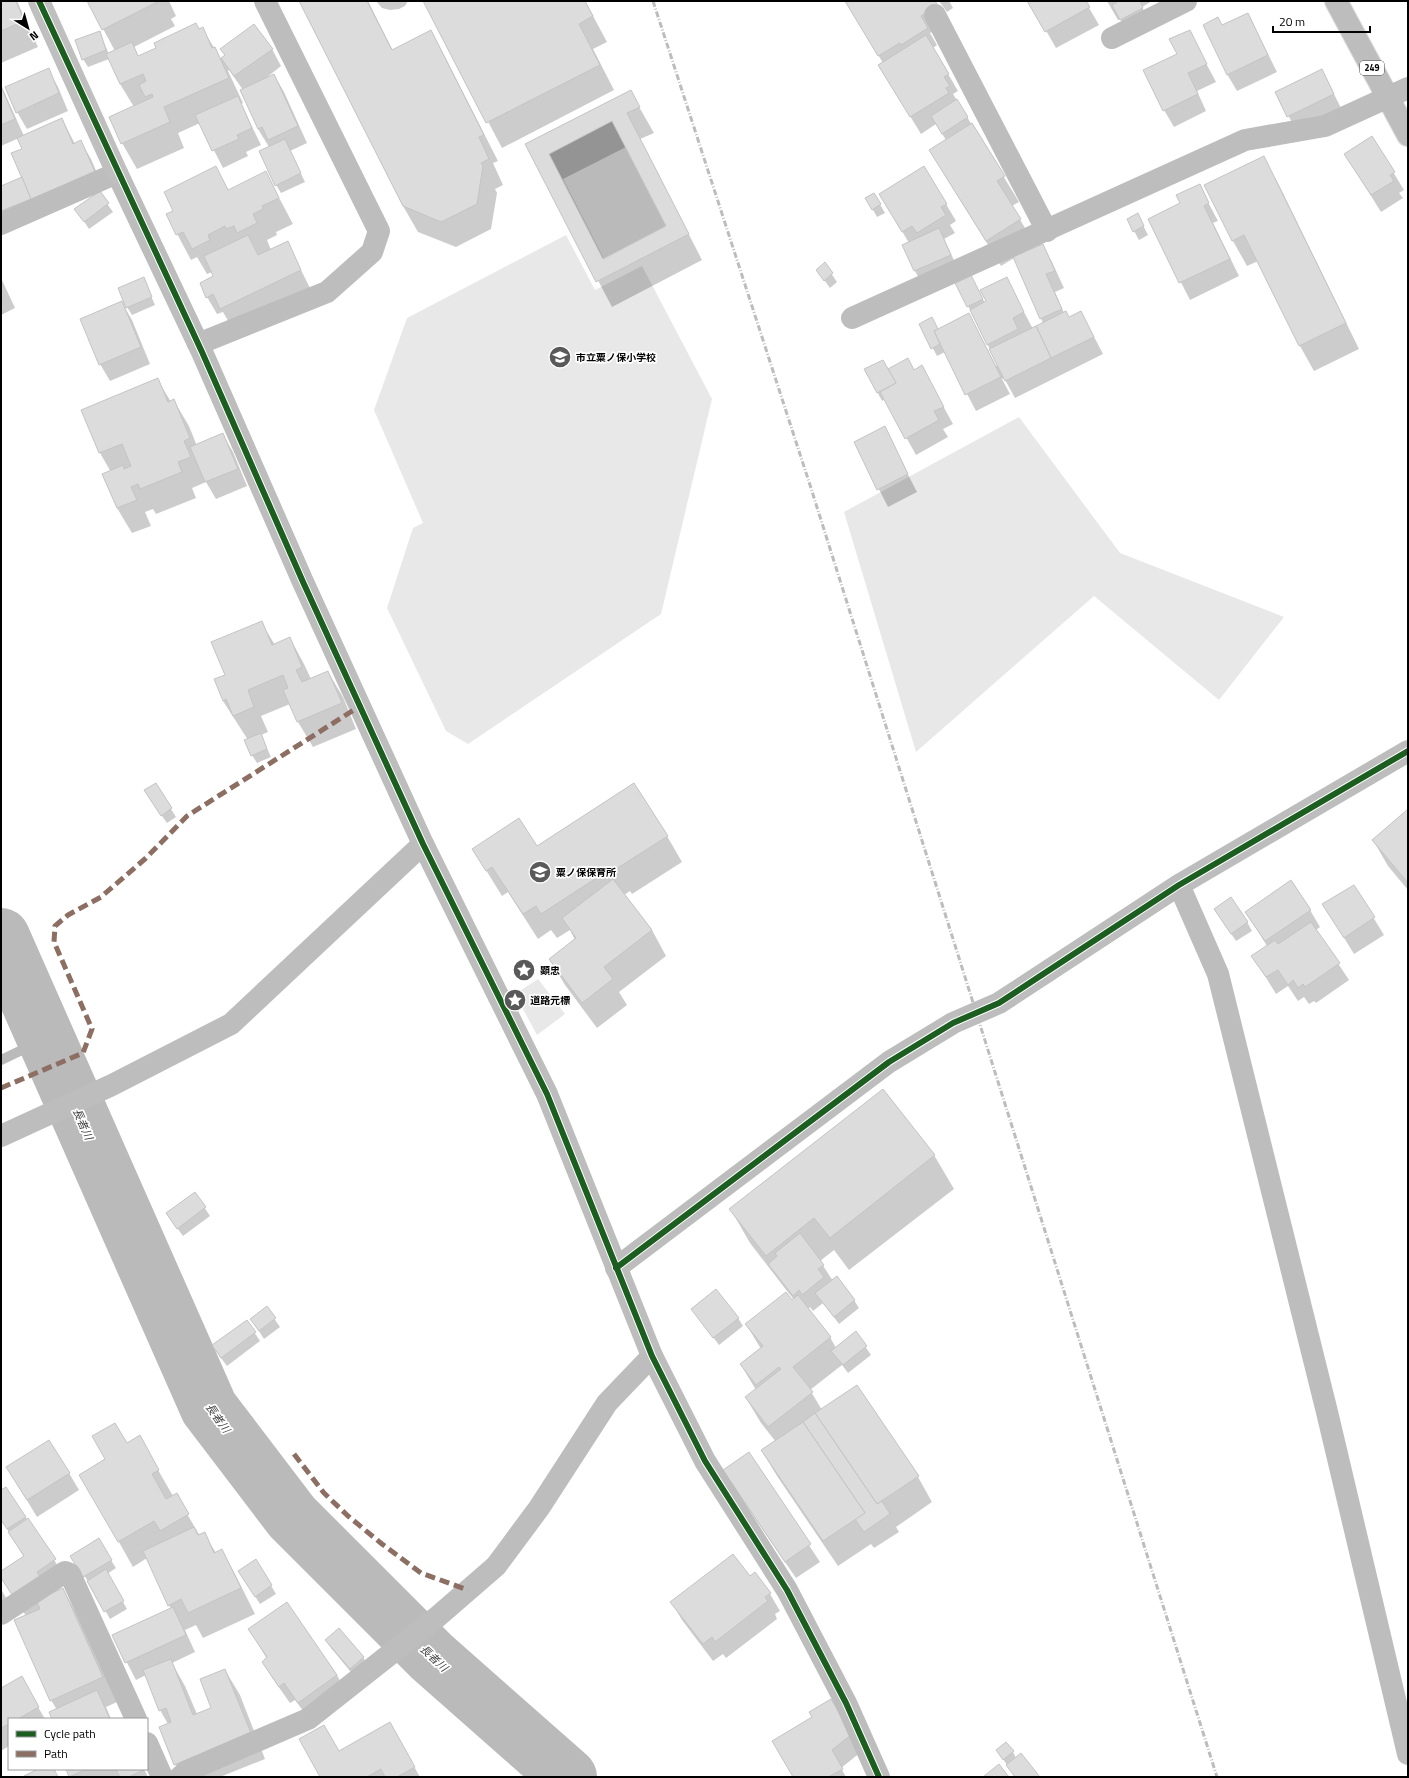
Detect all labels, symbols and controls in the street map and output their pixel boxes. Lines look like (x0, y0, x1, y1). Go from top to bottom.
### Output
north arrow (8, 8, 48, 48)
scale bar (1273, 8, 1370, 34)
text: 20 m (1279, 12, 1305, 31)
text: N (26, 27, 42, 45)
road number: 249 (1360, 61, 1384, 75)
school or university icon: 市立粟ノ保小学校 (547, 344, 573, 370)
place label: 市立粟ノ保小学校 (576, 350, 656, 365)
school or university icon: 粟ノ保保育所 (527, 859, 553, 885)
place label: 粟ノ保保育所 (556, 865, 616, 880)
place icon: 顕忠 (511, 957, 537, 983)
place label: 顕忠 (540, 963, 560, 978)
place icon: 道路元標 (502, 987, 528, 1013)
place label: 道路元標 (530, 993, 570, 1008)
water label: 長者川 (69, 1106, 97, 1143)
water label: 長者川 (202, 1400, 235, 1437)
water label: 長者川 (416, 1641, 452, 1676)
legend (8, 1718, 148, 1770)
text: Cycle path (44, 1724, 96, 1743)
text: Path (44, 1744, 68, 1763)

